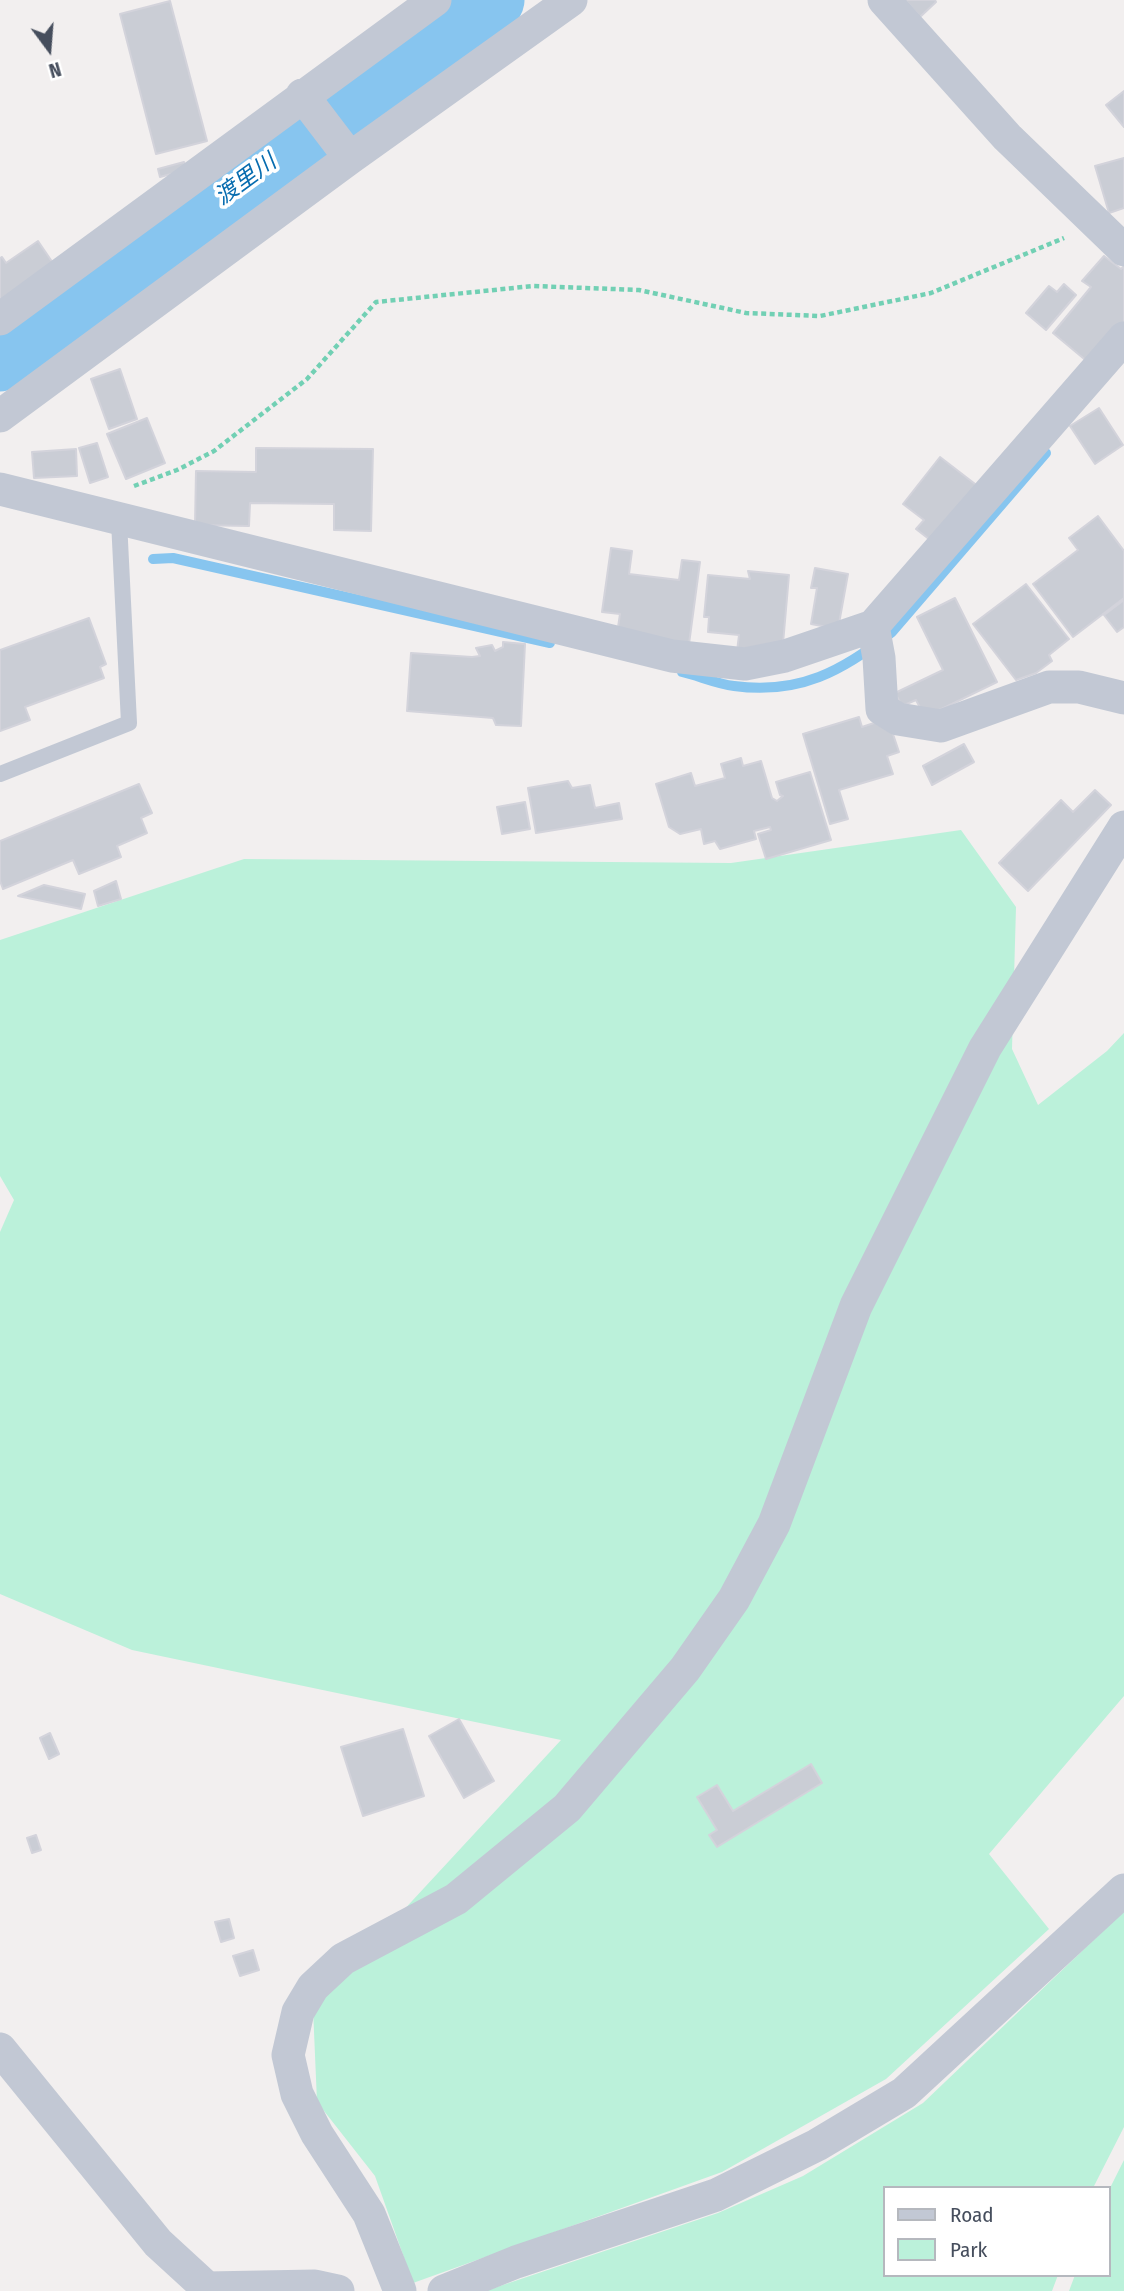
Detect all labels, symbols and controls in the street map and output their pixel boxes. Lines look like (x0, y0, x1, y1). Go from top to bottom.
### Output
north arrow (14, 14, 84, 84)
text: N (46, 57, 64, 82)
water label: 渡里川 (210, 149, 282, 211)
legend (883, 2186, 1110, 2277)
text: Road (950, 2202, 994, 2228)
text: Park (950, 2237, 987, 2263)

